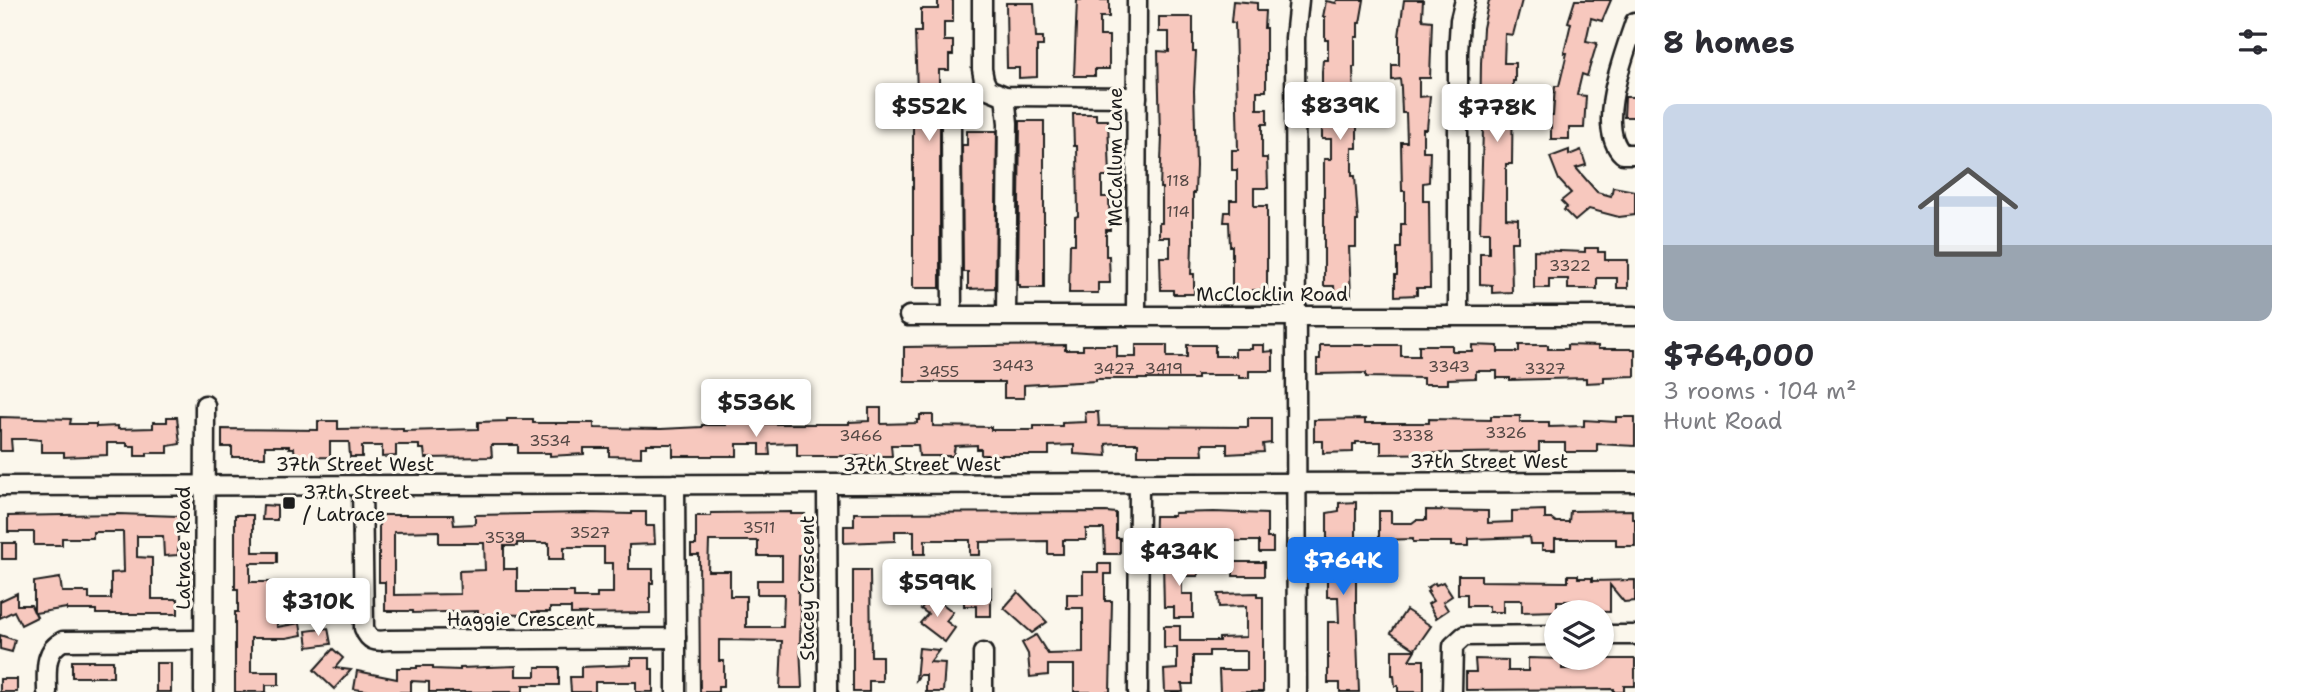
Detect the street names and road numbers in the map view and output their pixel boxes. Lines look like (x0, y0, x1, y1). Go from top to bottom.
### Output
street label: McCallum Lane (1103, 87, 1128, 227)
street label: McClocklin Road (1196, 282, 1348, 307)
street label: 37th Street West (1410, 449, 1568, 474)
street label: 37th Street West (276, 452, 434, 477)
street label: 37th Street West (843, 452, 1001, 477)
street label: Latrace Road (171, 486, 196, 610)
street label: Stacey Crescent (795, 515, 820, 661)
street label: Haggie Crescent (447, 607, 595, 632)

